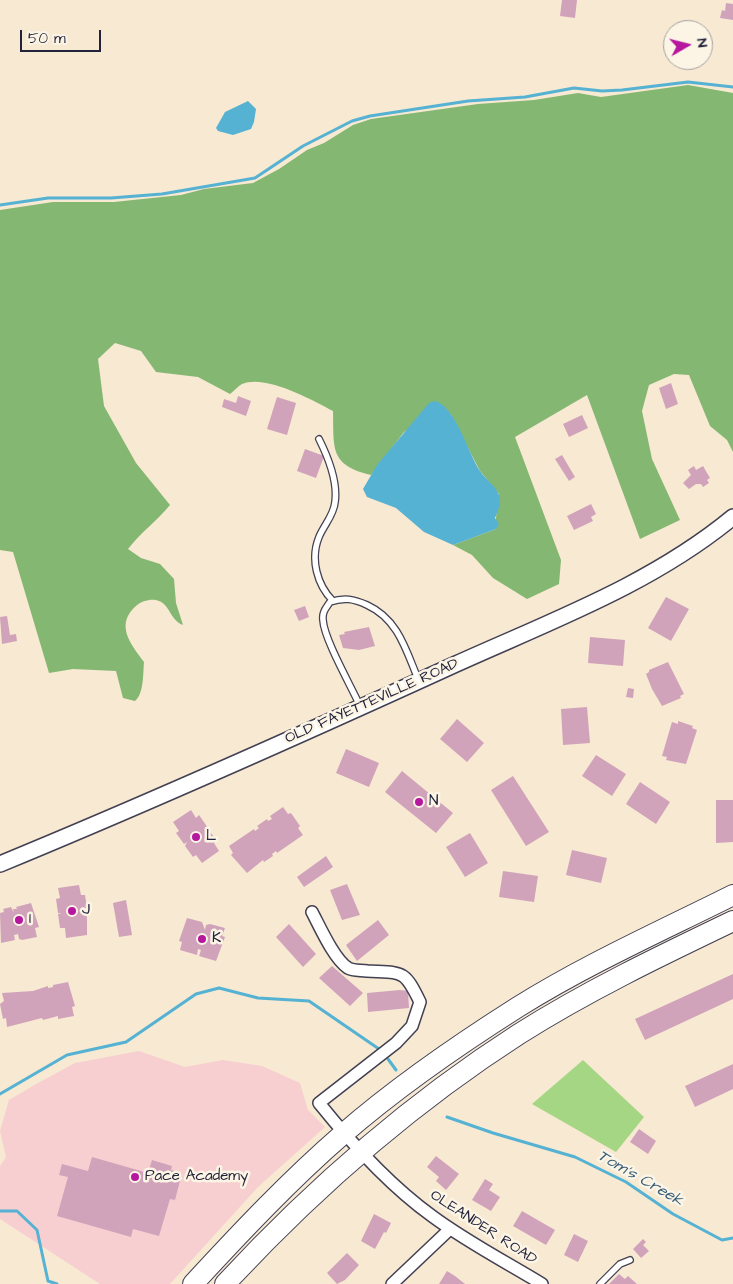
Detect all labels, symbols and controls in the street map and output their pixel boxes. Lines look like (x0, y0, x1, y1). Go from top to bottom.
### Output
scale bar (22, 20, 104, 52)
north arrow (663, 20, 713, 70)
text: 50 m (28, 28, 66, 49)
text: N (691, 37, 712, 49)
street label: OLD FAYETTEVILLE ROAD (282, 656, 462, 748)
place label: N (429, 793, 438, 811)
marker: N (413, 796, 425, 808)
place label: L (206, 828, 216, 846)
marker: L (190, 831, 202, 843)
place label: J (82, 902, 90, 920)
marker: J (66, 905, 78, 917)
place label: I (29, 911, 31, 929)
marker: I (13, 914, 25, 926)
place label: K (212, 930, 221, 948)
marker: K (196, 933, 208, 945)
water label: Tom's Creek (594, 1147, 686, 1211)
place label: Pace Academy (145, 1168, 248, 1186)
marker: Pace Academy (129, 1171, 141, 1183)
street label: OLEANDER ROAD (426, 1187, 540, 1269)

